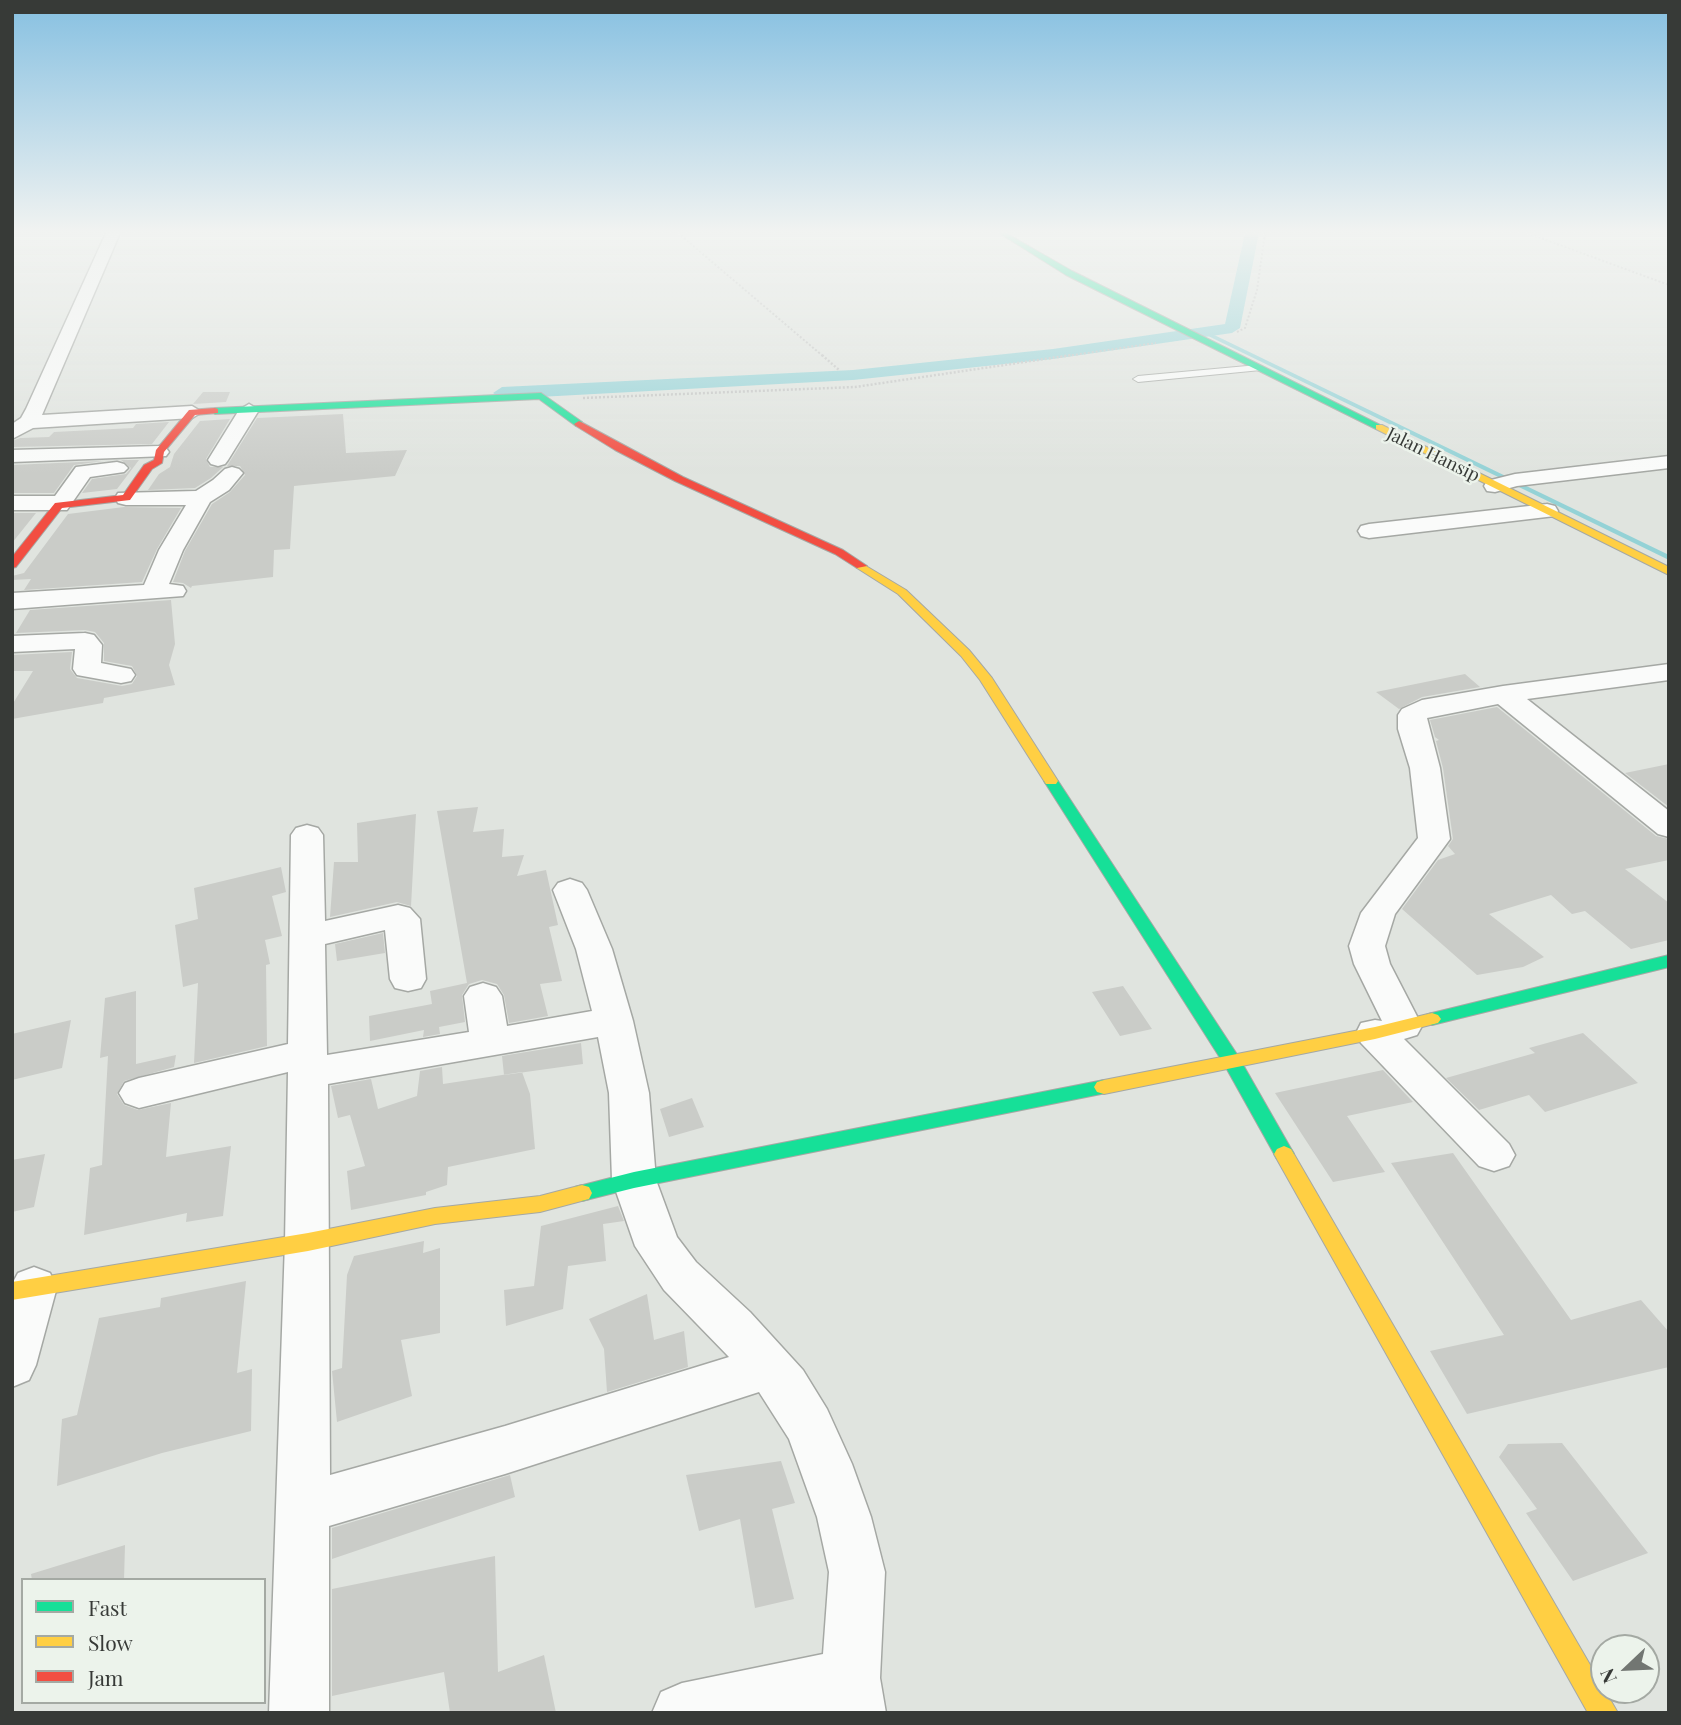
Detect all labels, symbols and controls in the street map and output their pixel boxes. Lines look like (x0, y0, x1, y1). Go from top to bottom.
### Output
street label: Jalan Hansip (1383, 423, 1483, 487)
legend (21, 1578, 266, 1704)
text: Fast (88, 1593, 127, 1621)
text: Slow (88, 1628, 133, 1656)
north arrow (1590, 1634, 1660, 1704)
text: Jam (88, 1663, 124, 1691)
text: N (1593, 1665, 1622, 1688)

